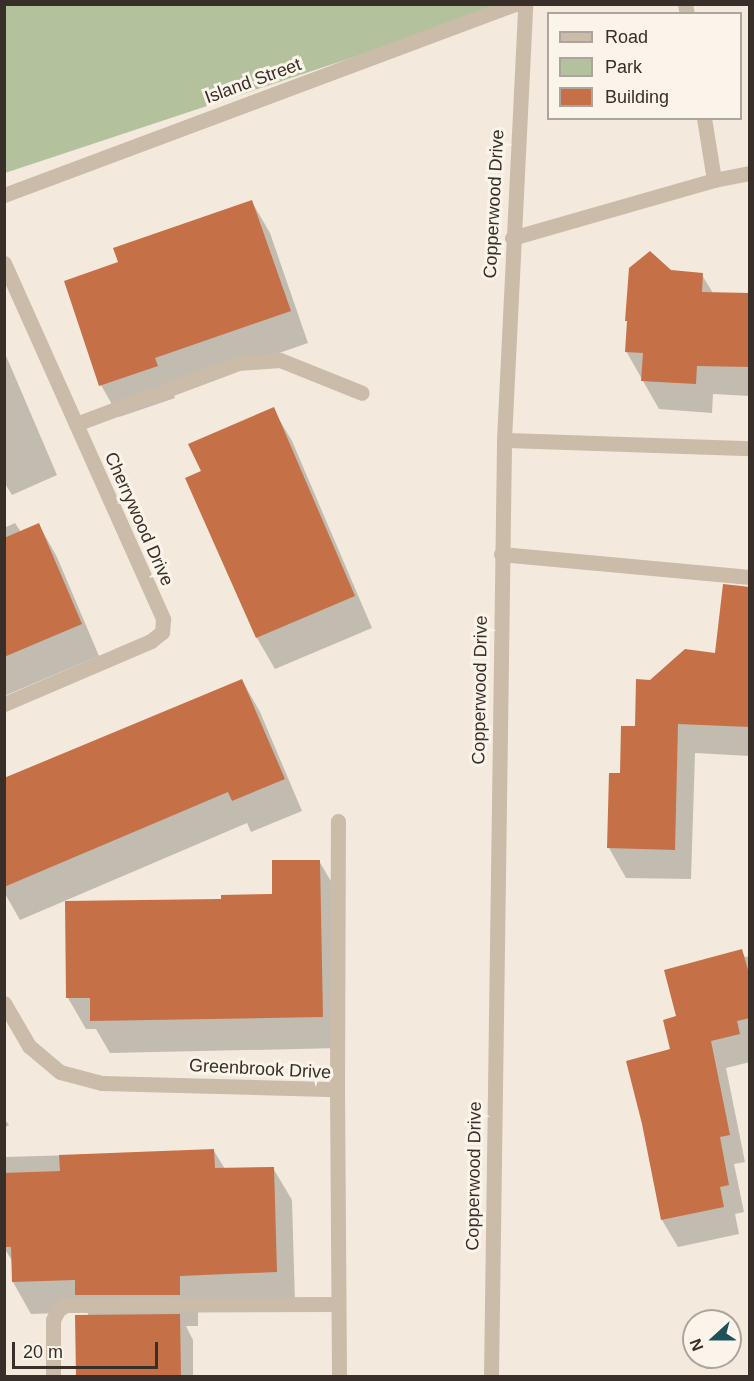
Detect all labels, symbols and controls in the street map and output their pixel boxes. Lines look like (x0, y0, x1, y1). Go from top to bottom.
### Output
legend (547, 12, 742, 120)
text: Road (605, 27, 648, 47)
street label: Island Street (202, 54, 304, 108)
text: Park (605, 57, 642, 77)
text: Building (605, 87, 669, 107)
street label: Copperwood Drive (479, 129, 509, 279)
street label: Cherrywood Drive (100, 449, 178, 589)
street label: Copperwood Drive (468, 615, 492, 765)
street label: Greenbrook Drive (189, 1054, 331, 1084)
street label: Copperwood Drive (462, 1101, 486, 1251)
north arrow (682, 1309, 742, 1369)
scale bar (15, 1330, 160, 1368)
text: N (687, 1336, 707, 1353)
text: 20 m (23, 1342, 63, 1362)

